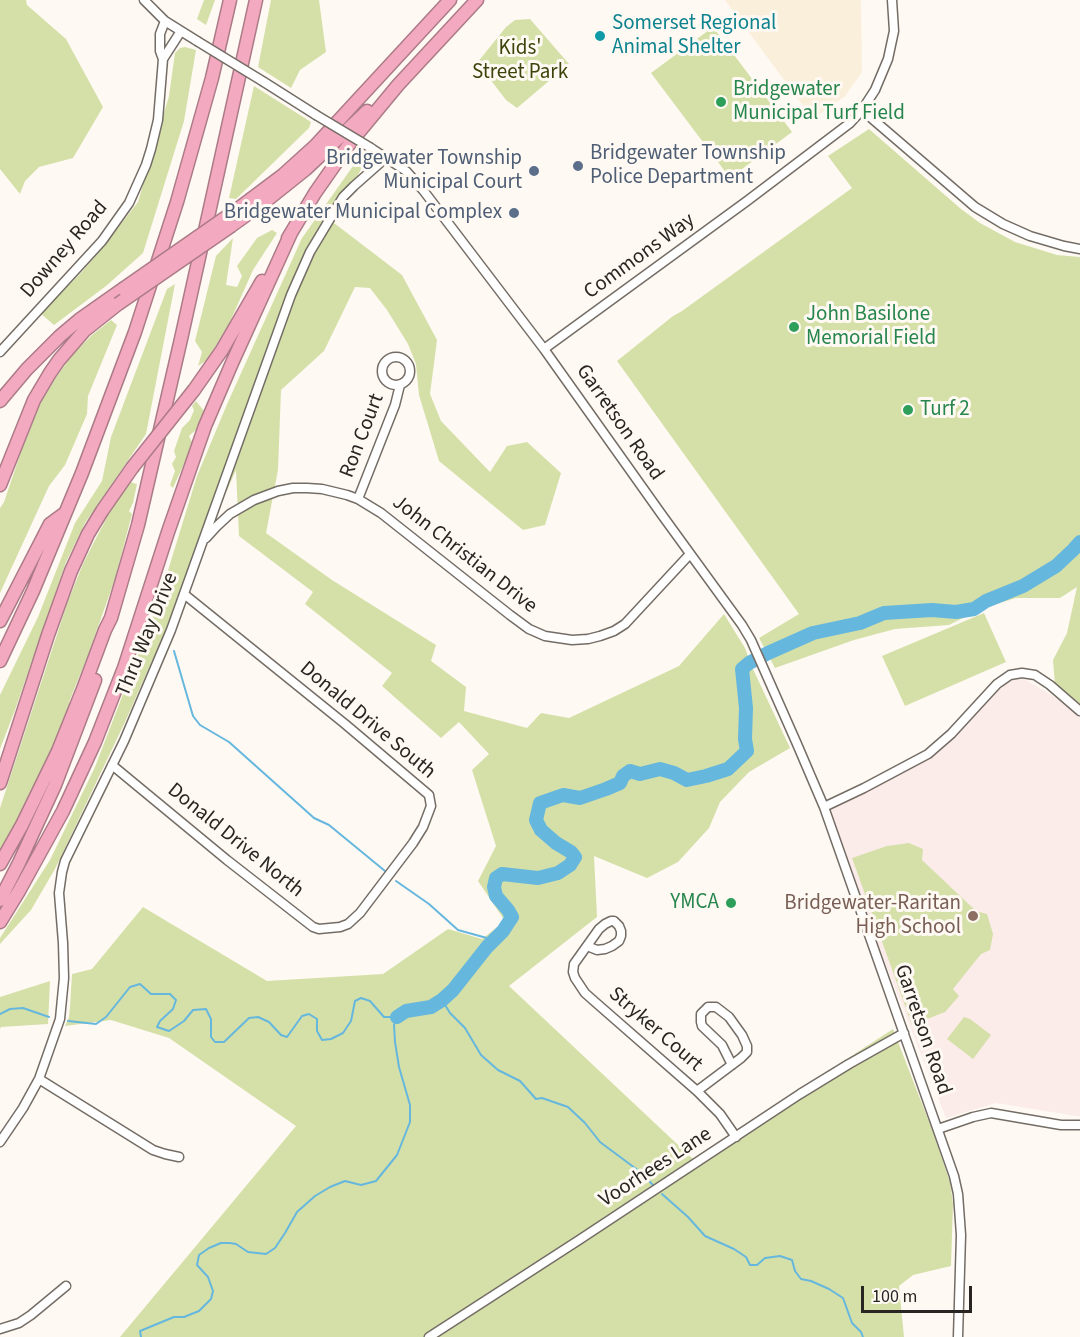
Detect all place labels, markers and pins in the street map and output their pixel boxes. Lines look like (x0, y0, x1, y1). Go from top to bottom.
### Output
place label: Somerset Regional Animal Shelter (612, 11, 776, 61)
marker: Somerset Regional Animal Shelter (593, 29, 607, 43)
place label: Bridgewater Municipal Turf Field (733, 77, 905, 127)
marker: Bridgewater Municipal Turf Field (714, 95, 728, 109)
place label: Bridgewater Township Police Department (590, 141, 786, 191)
place label: Bridgewater Township Municipal Court (326, 146, 522, 196)
marker: Bridgewater Township Police Department (571, 159, 585, 173)
marker: Bridgewater Township Municipal Court (527, 164, 541, 178)
place label: Bridgewater Municipal Complex (224, 200, 502, 226)
marker: Bridgewater Municipal Complex (507, 206, 521, 220)
place label: John Basilone Memorial Field (806, 302, 936, 352)
marker: John Basilone Memorial Field (787, 320, 801, 334)
place label: Turf 2 (920, 397, 970, 423)
marker: Turf 2 (901, 403, 915, 417)
place label: YMCA (670, 890, 719, 916)
place label: Bridgewater-Raritan High School (784, 891, 961, 941)
marker: YMCA (724, 896, 738, 910)
marker: Bridgewater-Raritan High School (966, 909, 980, 923)

